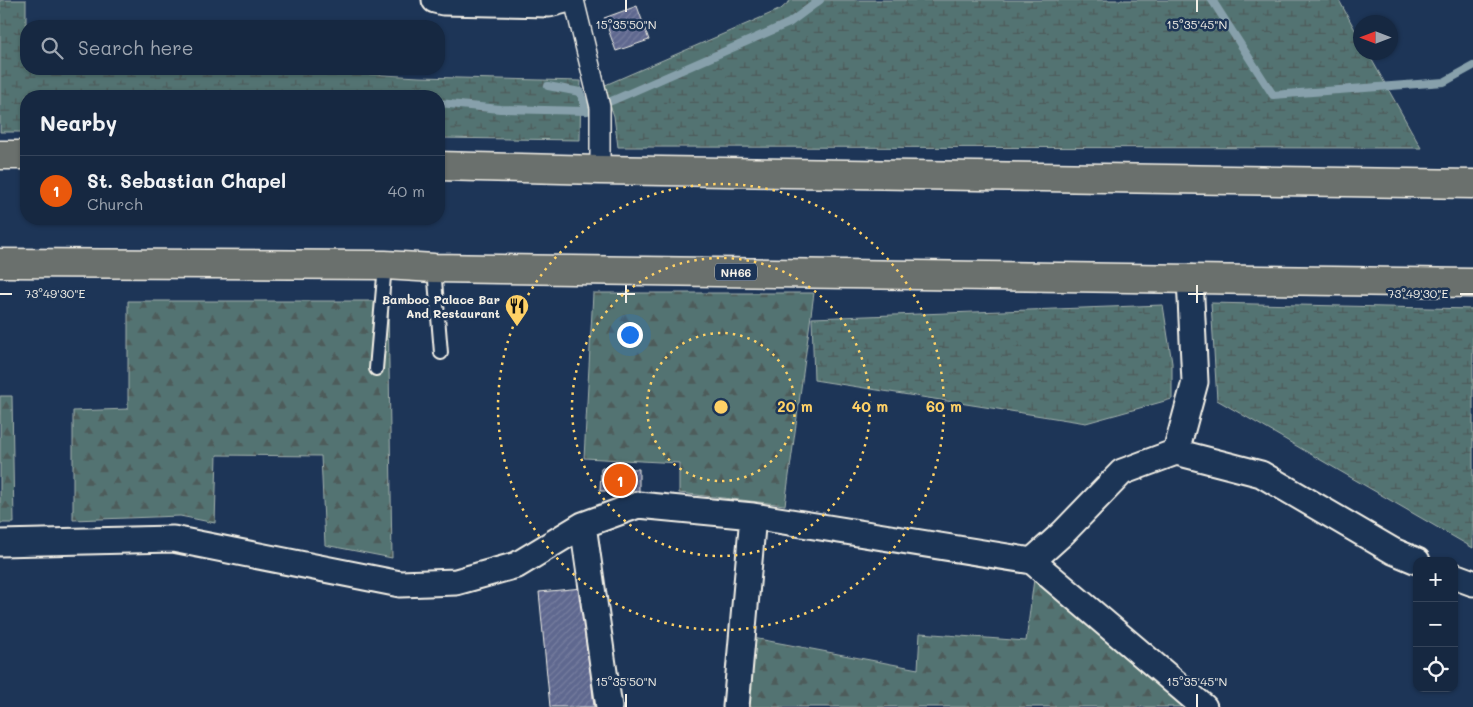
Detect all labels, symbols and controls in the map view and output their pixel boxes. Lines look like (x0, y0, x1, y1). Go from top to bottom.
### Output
north arrow (1353, 15, 1398, 60)
text: 15°35'50"N (595, 16, 657, 32)
text: 15°35'45"N (1167, 16, 1227, 32)
search box (20, 20, 445, 75)
icon: search (38, 34, 66, 62)
text: Search here (78, 35, 194, 60)
text: Nearby (40, 109, 117, 136)
text: St. Sebastian Chapel (87, 168, 286, 193)
text: 1 (52, 180, 60, 201)
text: 40 m (388, 180, 425, 201)
text: Church (87, 193, 143, 214)
road number: NH66 (715, 264, 757, 280)
text: 73°49'30"E (25, 285, 85, 301)
text: 73°49'30"E (1388, 285, 1448, 301)
place label: Bamboo Palace Bar And Restaurant (382, 291, 500, 321)
restaurant icon: Bamboo Palace Bar And Restaurant (504, 293, 530, 327)
your location (617, 322, 643, 348)
text: 20 m (777, 396, 813, 416)
text: 40 m (852, 396, 888, 416)
text: 60 m (926, 396, 962, 416)
centre of rings (712, 398, 730, 416)
pin: 1 (604, 461, 636, 499)
map controls (1413, 557, 1458, 692)
button: + (1413, 557, 1458, 602)
button: − (1413, 602, 1458, 647)
button: locate (1413, 647, 1458, 692)
text: 15°35'50"N (595, 673, 657, 689)
text: 15°35'45"N (1167, 673, 1227, 689)

